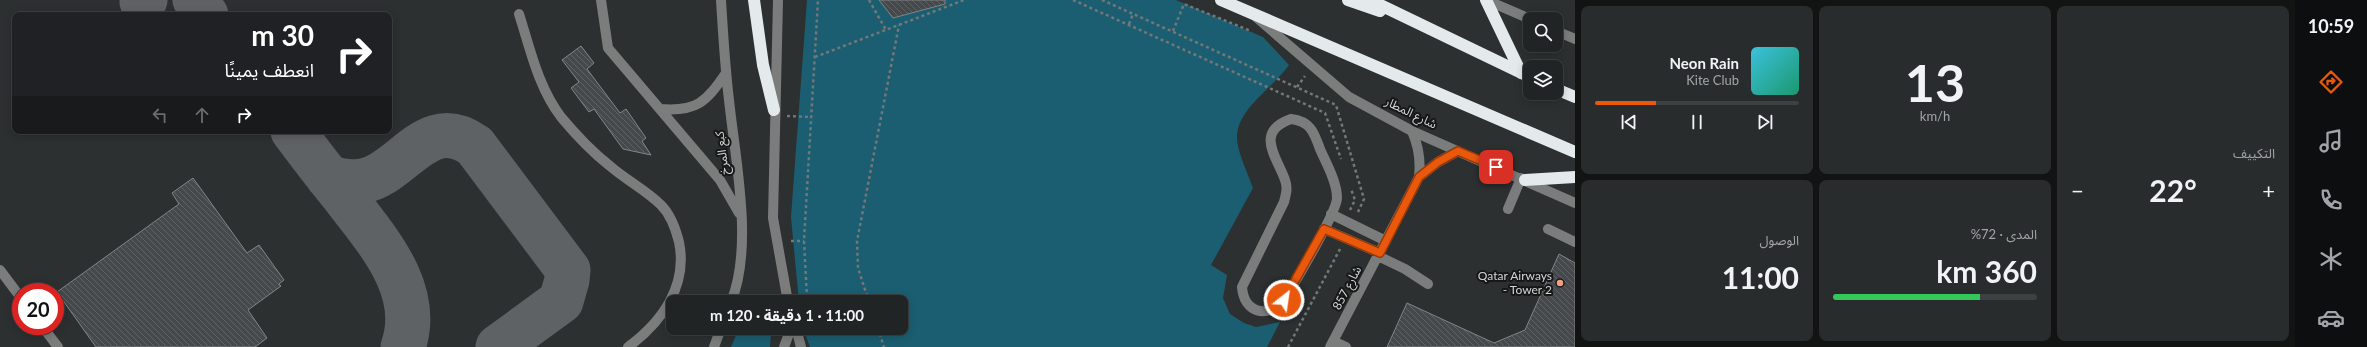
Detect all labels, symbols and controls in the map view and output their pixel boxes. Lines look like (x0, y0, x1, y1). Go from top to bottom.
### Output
map controls (1523, 12, 1563, 100)
button: search (1523, 12, 1563, 52)
text: 10:59 (2308, 15, 2354, 37)
text: 30 m (251, 18, 314, 52)
icon: right (328, 28, 380, 80)
text: 13 (1905, 51, 1965, 113)
text: Neon Rain (1670, 54, 1739, 72)
text: انعطف يمينًا (224, 59, 314, 81)
button: layers (1523, 60, 1563, 100)
icon: directions (2317, 68, 2345, 96)
text: Kite Club (1686, 72, 1739, 88)
street label: شارع المطار (1381, 93, 1440, 133)
icon: left (149, 104, 171, 126)
icon: ahead (191, 104, 213, 126)
icon: right (233, 104, 255, 126)
text: km/h (1920, 108, 1950, 124)
icon: previous (1618, 111, 1640, 133)
icon: pause (1686, 111, 1708, 133)
icon: next (1754, 111, 1776, 133)
icon: music (2317, 127, 2345, 155)
street label: كبع المرخ (711, 129, 734, 176)
text: التكييف (2233, 145, 2275, 161)
pin (1479, 150, 1513, 184)
icon: arrive (1485, 156, 1507, 178)
text: 22° (2149, 172, 2197, 208)
text: − (2071, 177, 2084, 204)
text: + (2262, 177, 2275, 204)
icon: phone (2317, 186, 2345, 214)
text: المدى · 72% (1971, 226, 2037, 242)
text: الوصول (1759, 232, 1799, 248)
icon: climate (2317, 245, 2345, 273)
text: 360 km (1936, 253, 2037, 289)
text: 11:00 (1722, 259, 1799, 295)
street label: شارع 857 (1329, 263, 1366, 313)
place label: Qatar Airways - Tower 2 (1478, 268, 1552, 297)
marker: Qatar Airways - Tower 2 (1555, 278, 1565, 288)
position arrow (1263, 279, 1305, 321)
speed limit sign: 20 (12, 283, 64, 335)
icon: car (2317, 304, 2345, 332)
text: 11:00 · 1 دقيقة · 120 m (710, 306, 864, 324)

